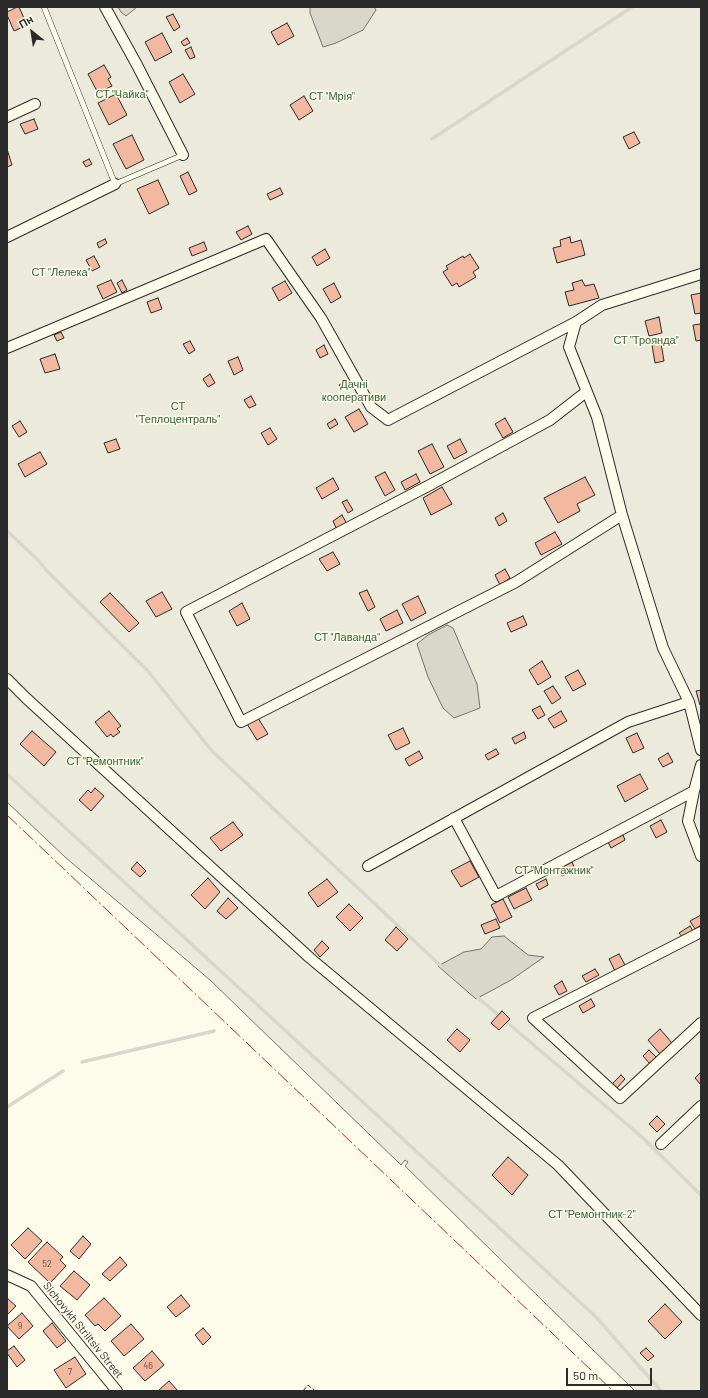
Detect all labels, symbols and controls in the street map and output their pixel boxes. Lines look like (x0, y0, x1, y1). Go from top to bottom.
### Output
north arrow (12, 12, 52, 52)
text: Пн (16, 12, 35, 30)
park label: СТ "Чайка" (95, 87, 149, 101)
park label: СТ "Мрія" (309, 89, 355, 103)
park label: СТ "Лелека" (32, 265, 90, 279)
park label: СТ "Троянда" (613, 333, 679, 347)
park label: Дачні кооперативи (322, 377, 386, 403)
park label: СТ "Теплоцентраль" (136, 399, 220, 425)
park label: СТ "Лаванда" (314, 630, 380, 644)
park label: СТ "Ремонтник" (66, 754, 144, 768)
park label: СТ "Монтажник" (514, 863, 594, 877)
park label: СТ "Ремонтник-2" (548, 1207, 636, 1221)
house number: 52 (42, 1259, 52, 1269)
street label: Sichovykh Striltsiv Street (40, 1279, 126, 1381)
house number: 9 (18, 1321, 22, 1331)
scale bar (568, 1360, 654, 1386)
house number: 46 (143, 1361, 153, 1371)
house number: 7 (68, 1367, 72, 1377)
text: 50 m (573, 1368, 598, 1382)

